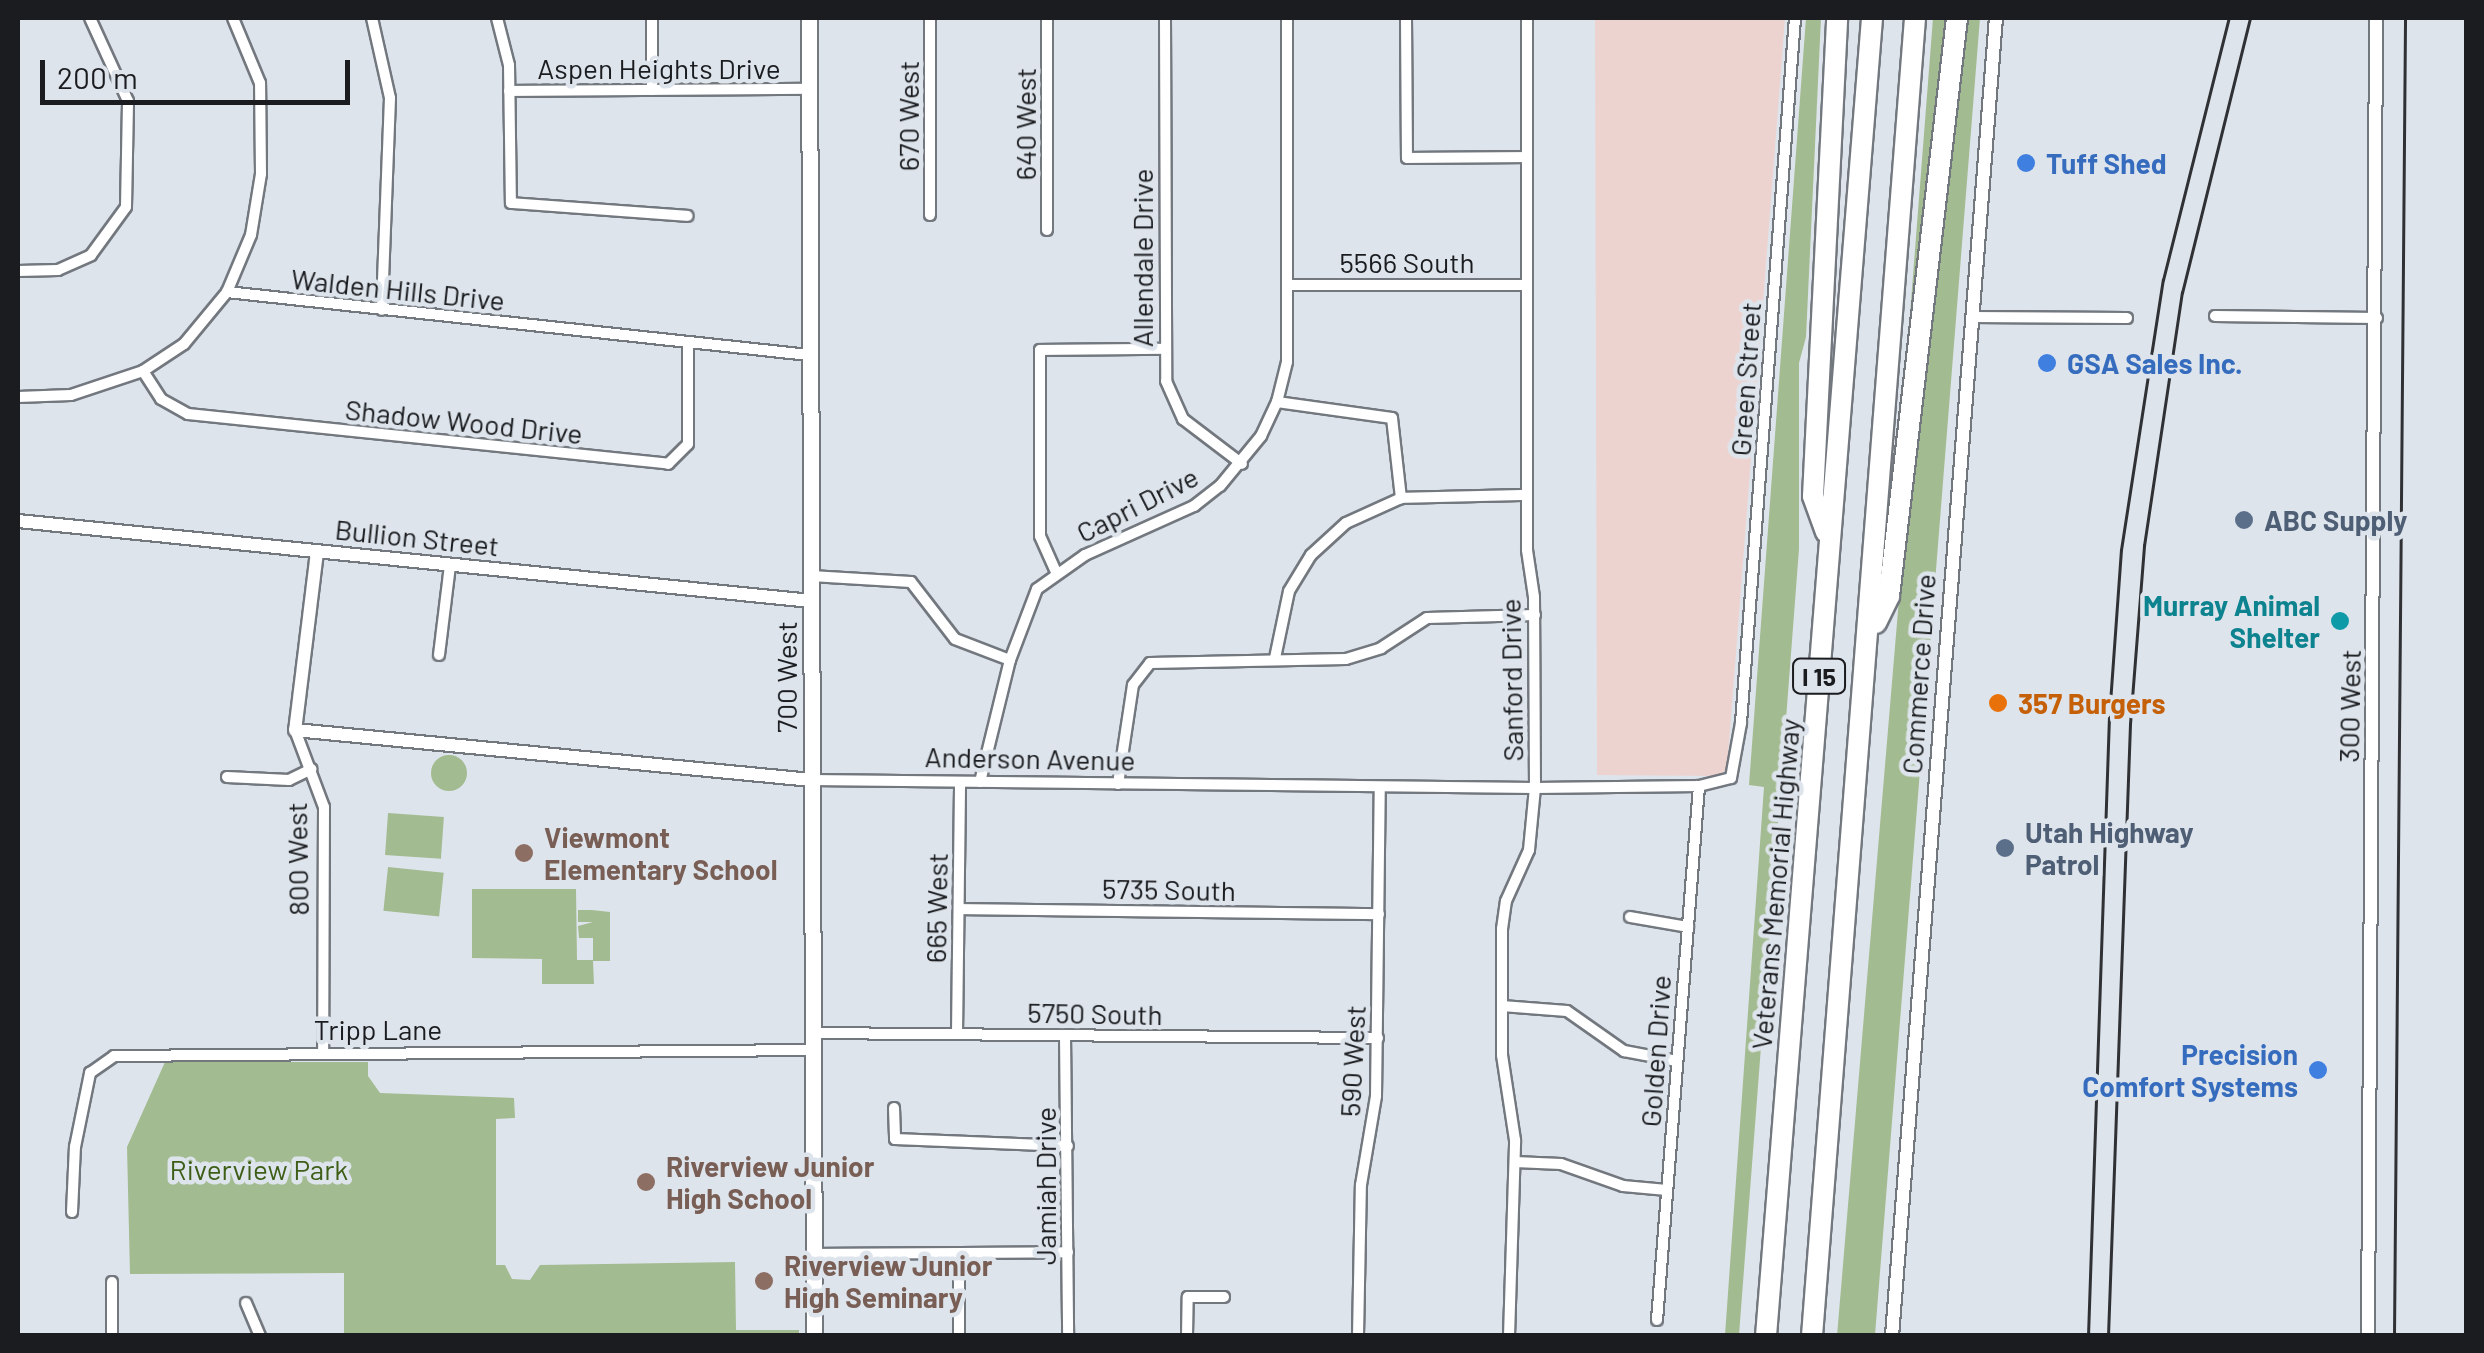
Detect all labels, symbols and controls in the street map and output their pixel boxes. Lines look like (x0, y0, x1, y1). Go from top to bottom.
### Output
scale bar (45, 40, 355, 102)
street label: Aspen Heights Drive (537, 51, 781, 85)
text: 200 m (57, 59, 138, 95)
street label: 670 West (891, 61, 925, 171)
street label: 640 West (1008, 68, 1042, 180)
place label: Tuff Shed (2046, 146, 2167, 180)
marker: Tuff Shed (2015, 152, 2037, 174)
street label: Allendale Drive (1125, 169, 1159, 347)
street label: 5566 South (1339, 245, 1475, 279)
street label: Walden Hills Drive (289, 261, 507, 317)
street label: Green Street (1723, 301, 1767, 457)
place label: GSA Sales Inc. (2067, 346, 2243, 380)
marker: GSA Sales Inc. (2036, 352, 2058, 374)
street label: Shadow Wood Drive (344, 392, 584, 450)
street label: Capri Drive (1071, 459, 1203, 549)
place label: ABC Supply (2264, 503, 2407, 537)
marker: ABC Supply (2233, 509, 2255, 531)
street label: Bullion Street (333, 512, 501, 562)
street label: Commerce Drive (1894, 573, 1942, 775)
place label: Murray Animal Shelter (2143, 588, 2320, 654)
street label: Sanford Drive (1493, 598, 1529, 762)
marker: Murray Animal Shelter (2329, 610, 2351, 632)
street label: 700 West (769, 621, 803, 733)
street label: 300 West (2331, 649, 2367, 763)
road number: I 15 (1792, 656, 1846, 696)
place label: 357 Burgers (2018, 686, 2166, 720)
marker: 357 Burgers (1987, 692, 2009, 714)
street label: Veterans Memorial Highway (1744, 717, 1806, 1051)
street label: Anderson Avenue (924, 739, 1136, 777)
street label: 800 West (279, 802, 315, 916)
place label: Utah Highway Patrol (2025, 815, 2194, 881)
place label: Viewmont Elementary School (544, 820, 777, 886)
marker: Utah Highway Patrol (1994, 837, 2016, 859)
marker: Viewmont Elementary School (513, 842, 535, 864)
street label: 665 West (918, 853, 954, 963)
street label: 5735 South (1102, 871, 1236, 907)
street label: Golden Drive (1633, 974, 1677, 1128)
street label: 5750 South (1027, 995, 1163, 1031)
street label: 590 West (1332, 1004, 1372, 1118)
street label: Tripp Lane (314, 1012, 442, 1046)
place label: Precision Comfort Systems (2082, 1037, 2298, 1103)
marker: Precision Comfort Systems (2307, 1059, 2329, 1081)
street label: Jamiah Drive (1028, 1107, 1062, 1265)
place label: Riverview Junior High School (666, 1149, 874, 1215)
park label: Riverview Park (170, 1152, 348, 1186)
marker: Riverview Junior High School (635, 1171, 657, 1193)
place label: Riverview Junior High Seminary (784, 1248, 992, 1314)
marker: Riverview Junior High Seminary (753, 1270, 775, 1292)

